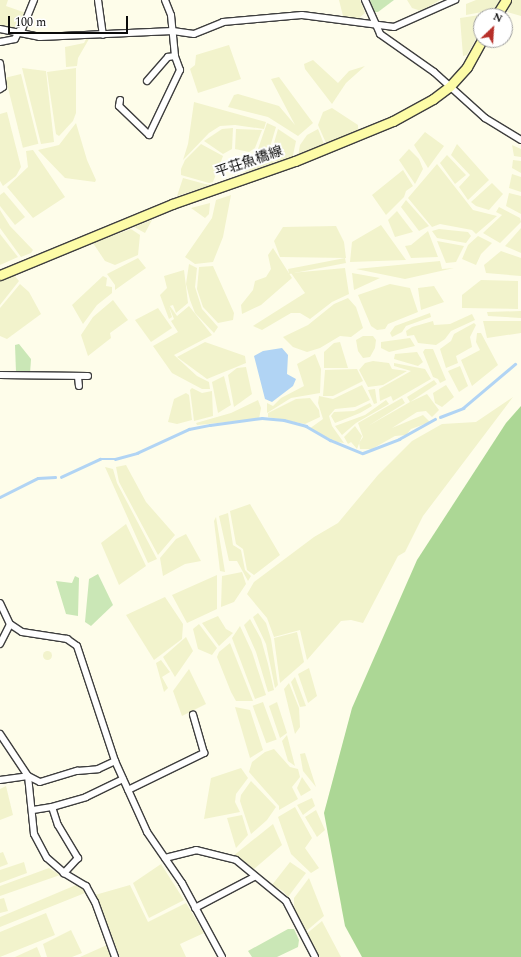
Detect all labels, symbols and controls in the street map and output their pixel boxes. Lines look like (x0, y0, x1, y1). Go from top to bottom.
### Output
scale bar (10, 8, 130, 34)
north arrow (473, 8, 513, 48)
text: N (490, 8, 506, 27)
text: 100 m (15, 13, 46, 32)
street label: 平荘魚橋線 (213, 143, 285, 181)

